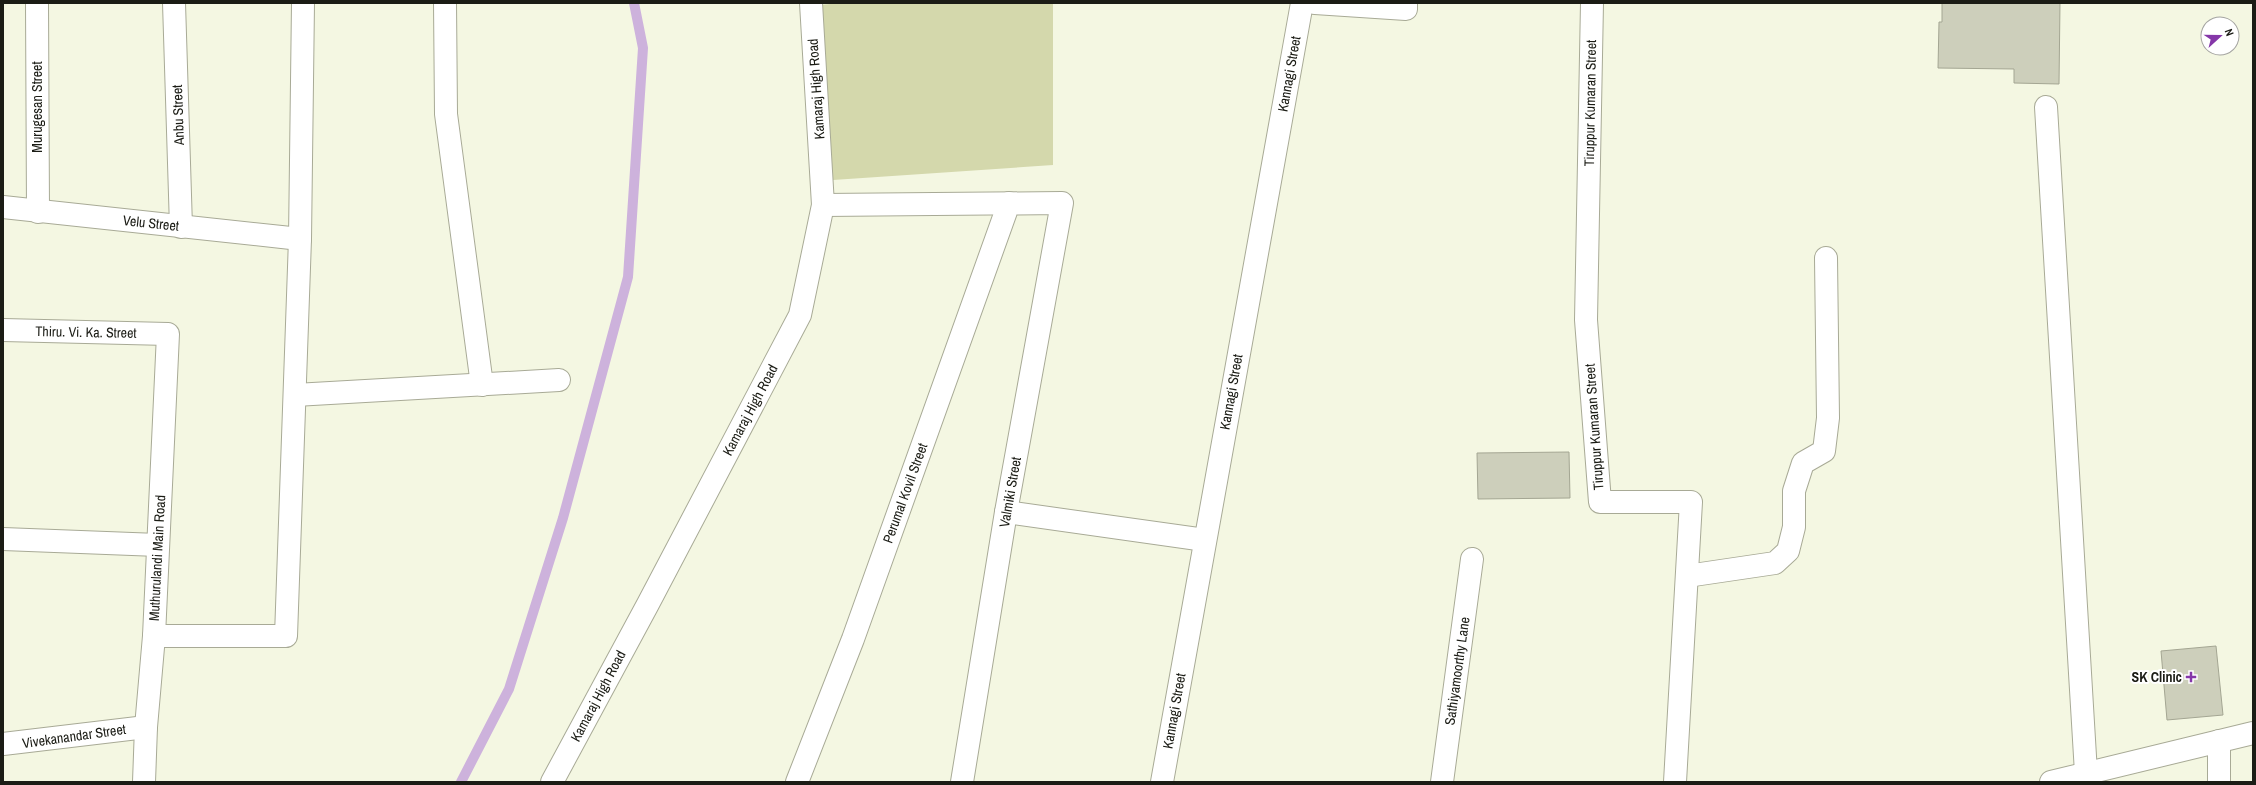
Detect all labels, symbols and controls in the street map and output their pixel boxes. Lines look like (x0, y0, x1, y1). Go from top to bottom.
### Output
north arrow (2200, 16, 2240, 56)
text: N (2222, 27, 2237, 38)
street label: Kannagi Street (1273, 35, 1305, 113)
street label: Kamaraj High Road (804, 38, 828, 140)
street label: Tiruppur Kumaran Street (1580, 39, 1600, 167)
street label: Murugesan Street (28, 61, 46, 153)
street label: Anbu Street (168, 84, 188, 147)
street label: Velu Street (122, 211, 180, 235)
street label: Thiru. Vi. Ka. Street (35, 322, 137, 342)
street label: Kannagi Street (1215, 353, 1247, 431)
street label: Kamaraj High Road (718, 361, 782, 459)
street label: Tiruppur Kumaran Street (1581, 363, 1607, 491)
street label: Perumal Kovil Street (879, 440, 931, 546)
street label: Valmiki Street (995, 455, 1025, 529)
street label: Muthurulandi Main Road (145, 494, 169, 622)
street label: Sathiyamoorthy Lane (1440, 616, 1474, 726)
street label: Kamaraj High Road (566, 647, 630, 745)
place label: SK Clinic (2132, 668, 2182, 686)
marker: SK Clinic (2185, 671, 2197, 683)
street label: Kannagi Street (1158, 672, 1190, 750)
street label: Vivekanandar Street (21, 720, 127, 752)

